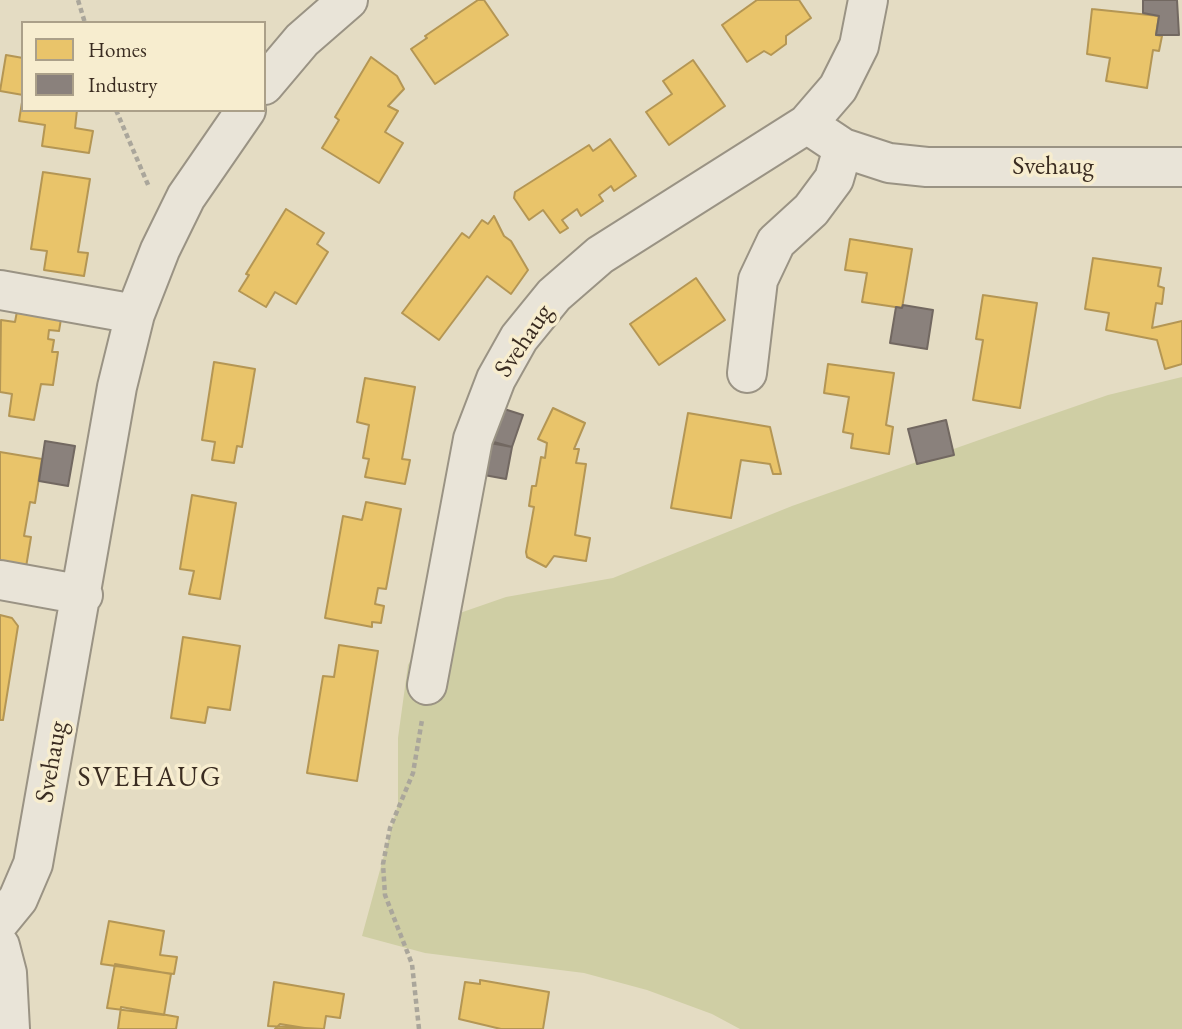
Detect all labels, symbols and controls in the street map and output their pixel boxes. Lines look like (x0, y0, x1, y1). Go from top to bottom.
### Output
legend (21, 21, 266, 112)
text: Homes (88, 36, 147, 63)
text: Industry (88, 71, 158, 98)
street label: Svehaug (1012, 151, 1094, 183)
street label: Svehaug (488, 298, 560, 384)
street label: Svehaug (30, 719, 74, 805)
district label: SVEHAUG (78, 761, 222, 795)

